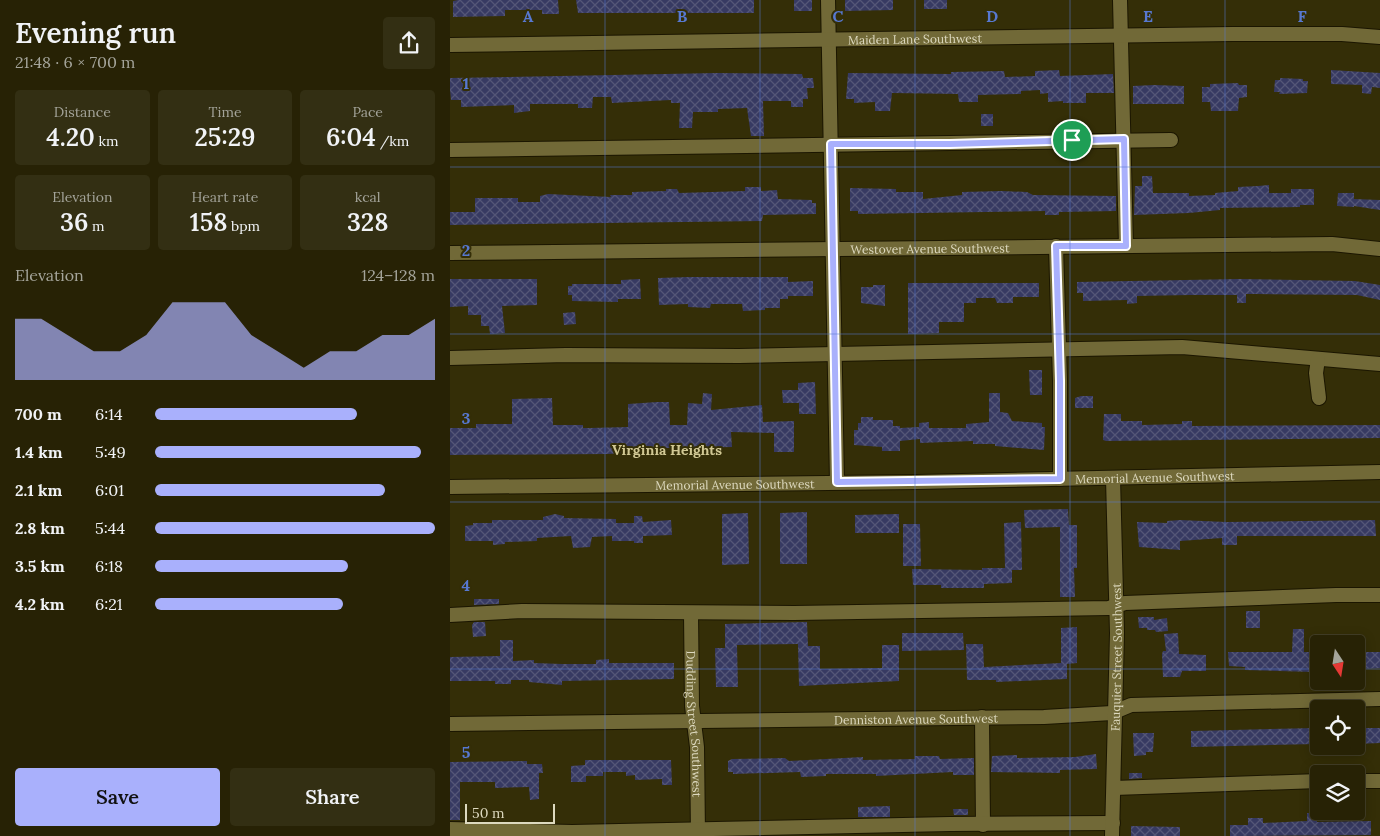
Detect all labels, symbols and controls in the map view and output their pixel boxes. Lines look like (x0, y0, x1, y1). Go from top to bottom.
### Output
text: A (523, 6, 534, 26)
text: B (677, 6, 688, 26)
text: C (832, 6, 844, 26)
text: D (986, 6, 998, 26)
text: E (1143, 6, 1153, 26)
text: F (1297, 6, 1307, 26)
text: Evening run (15, 15, 176, 51)
button: share (383, 17, 435, 69)
street label: Maiden Lane Southwest (848, 30, 982, 47)
text: 21:48 · 6 × 700 m (15, 52, 135, 72)
text: 1 (463, 73, 469, 93)
text: Distance (54, 103, 111, 121)
text: Time (208, 103, 241, 121)
text: Pace (352, 103, 383, 121)
pin (1051, 119, 1093, 161)
text: 4.20 (46, 121, 95, 153)
text: 25:29 (195, 121, 255, 153)
text: 6:04 (326, 121, 376, 153)
icon: arrive (1058, 126, 1086, 154)
text: km (95, 132, 119, 150)
text: /km (376, 132, 409, 150)
text: Elevation (52, 188, 112, 206)
text: Heart rate (192, 188, 258, 206)
text: kcal (355, 188, 381, 206)
text: 36 (60, 206, 88, 238)
text: 158 (190, 206, 227, 238)
text: 328 (347, 206, 388, 238)
text: m (88, 217, 105, 235)
text: bpm (227, 217, 260, 235)
text: 2 (462, 240, 470, 260)
street label: Westover Avenue Southwest (850, 240, 1010, 256)
text: Elevation (15, 265, 84, 285)
text: 124–128 m (361, 265, 435, 285)
text: 700 m (15, 404, 62, 424)
text: 6:14 (95, 404, 123, 424)
text: 3 (462, 408, 471, 428)
district label: Virginia Heights (612, 441, 722, 459)
text: 1.4 km (15, 442, 62, 462)
text: 5:49 (95, 442, 126, 462)
street label: Memorial Avenue Southwest (1075, 468, 1235, 486)
street label: Memorial Avenue Southwest (655, 476, 815, 492)
text: 2.1 km (15, 480, 62, 500)
text: 6:01 (95, 480, 124, 500)
text: 2.8 km (15, 518, 65, 538)
text: 5:44 (95, 518, 125, 538)
text: 3.5 km (15, 556, 65, 576)
text: 6:18 (95, 556, 123, 576)
text: 4 (462, 575, 471, 595)
street label: Fauquier Street Southwest (1107, 583, 1125, 731)
text: 4.2 km (15, 594, 64, 614)
text: 6:21 (95, 594, 123, 614)
north arrow (1310, 635, 1365, 690)
map controls (1310, 635, 1365, 820)
street label: Dudding Street Southwest (684, 650, 705, 798)
button: locate (1310, 700, 1365, 755)
street label: Denniston Avenue Southwest (834, 710, 998, 727)
text: 5 (462, 742, 471, 762)
button: layers (1310, 765, 1365, 820)
button: Save (15, 768, 220, 826)
button: Share (230, 768, 435, 826)
scale bar (465, 801, 555, 824)
text: 50 m (472, 804, 505, 822)

